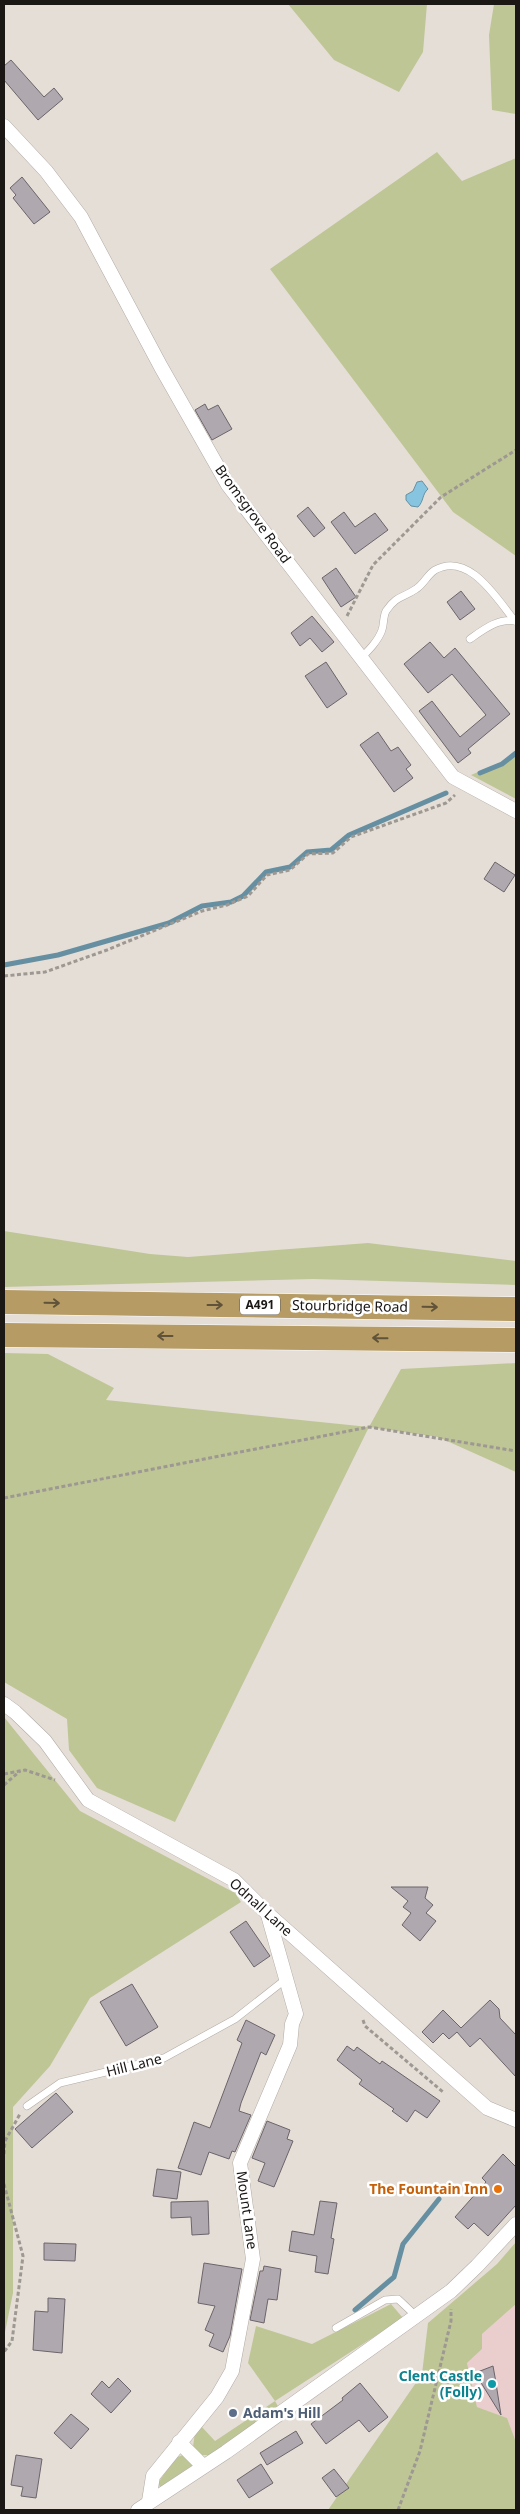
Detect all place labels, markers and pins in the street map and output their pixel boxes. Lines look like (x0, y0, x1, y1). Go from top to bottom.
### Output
place label: The Fountain Inn (369, 2179, 488, 2198)
marker: The Fountain Inn (492, 2183, 504, 2195)
place label: Clent Castle (Folly) (399, 2366, 482, 2401)
marker: Clent Castle (Folly) (486, 2378, 498, 2390)
place label: Adam's Hill (243, 2403, 321, 2422)
marker: Adam's Hill (227, 2407, 239, 2419)

